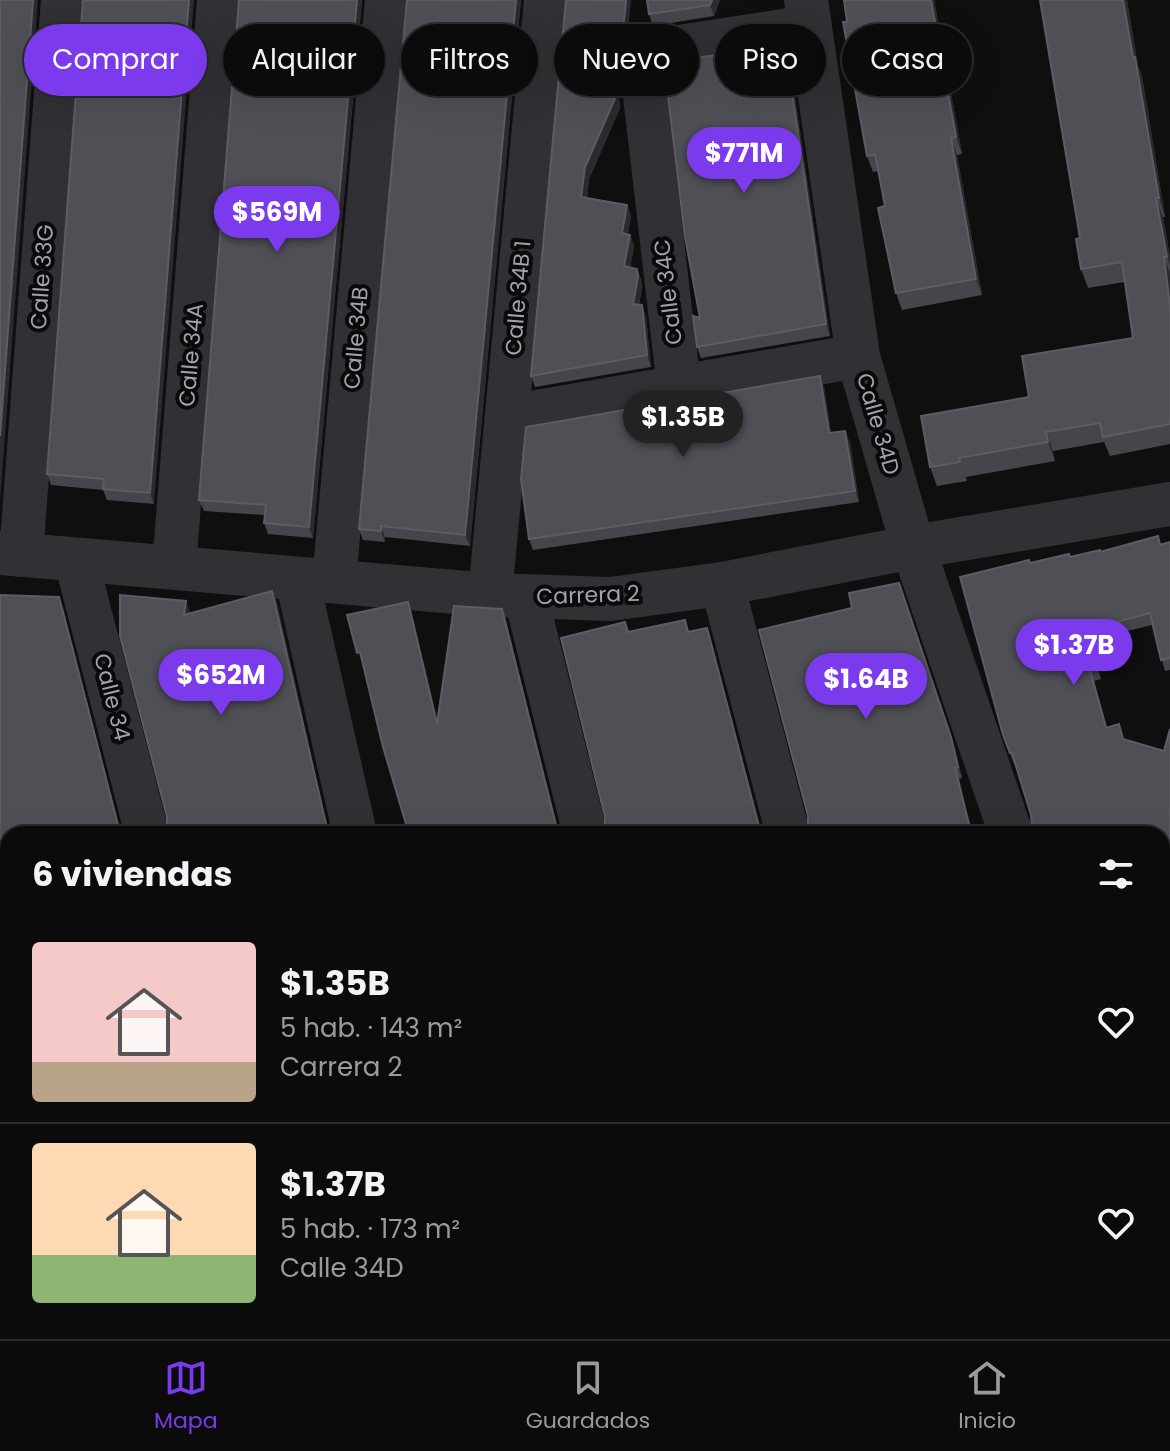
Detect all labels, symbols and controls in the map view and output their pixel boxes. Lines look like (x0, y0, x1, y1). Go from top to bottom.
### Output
chip: Comprar (24, 24, 207, 96)
chip: Alquilar (223, 24, 385, 96)
chip: Filtros (401, 24, 538, 96)
chip: Nuevo (554, 24, 699, 96)
chip: Piso (715, 24, 826, 96)
chip: Casa (842, 24, 972, 96)
pin: $771M (688, 127, 800, 195)
text: $771M (705, 135, 783, 171)
pin: $569M (221, 186, 333, 254)
text: $569M (232, 194, 322, 230)
street label: Calle 33G (23, 223, 61, 331)
street label: Calle 34C (646, 238, 690, 346)
street label: Calle 34B 1 (498, 239, 538, 357)
street label: Calle 34B (336, 286, 376, 390)
street label: Calle 34A (171, 302, 211, 408)
street label: Calle 34D (849, 369, 907, 479)
pin: $1.35B (618, 391, 748, 459)
text: $1.35B (641, 399, 725, 435)
street label: Carrera 2 (536, 578, 640, 612)
pin: $1.37B (1009, 619, 1139, 687)
text: $1.37B (1034, 627, 1115, 663)
pin: $652M (165, 649, 277, 717)
street label: Calle 34 (86, 650, 138, 744)
pin: $1.64B (801, 653, 931, 721)
text: $652M (176, 657, 266, 693)
text: $1.64B (823, 661, 909, 697)
text: 6 viviendas (32, 850, 233, 898)
icon: filters (1094, 852, 1138, 896)
text: $1.35B (280, 959, 390, 1007)
icon: home (96, 974, 192, 1070)
icon: heart (1094, 1000, 1138, 1044)
text: 5 hab. · 143 m² (280, 1010, 462, 1046)
text: Carrera 2 (280, 1049, 402, 1085)
text: $1.37B (280, 1160, 386, 1208)
icon: home (96, 1175, 192, 1271)
icon: heart (1094, 1201, 1138, 1245)
text: 5 hab. · 173 m² (280, 1211, 460, 1247)
text: Calle 34D (280, 1250, 404, 1286)
tab: Mapa (154, 1356, 218, 1437)
tab: Guardados (526, 1356, 650, 1437)
tab: Inicio (958, 1356, 1016, 1437)

